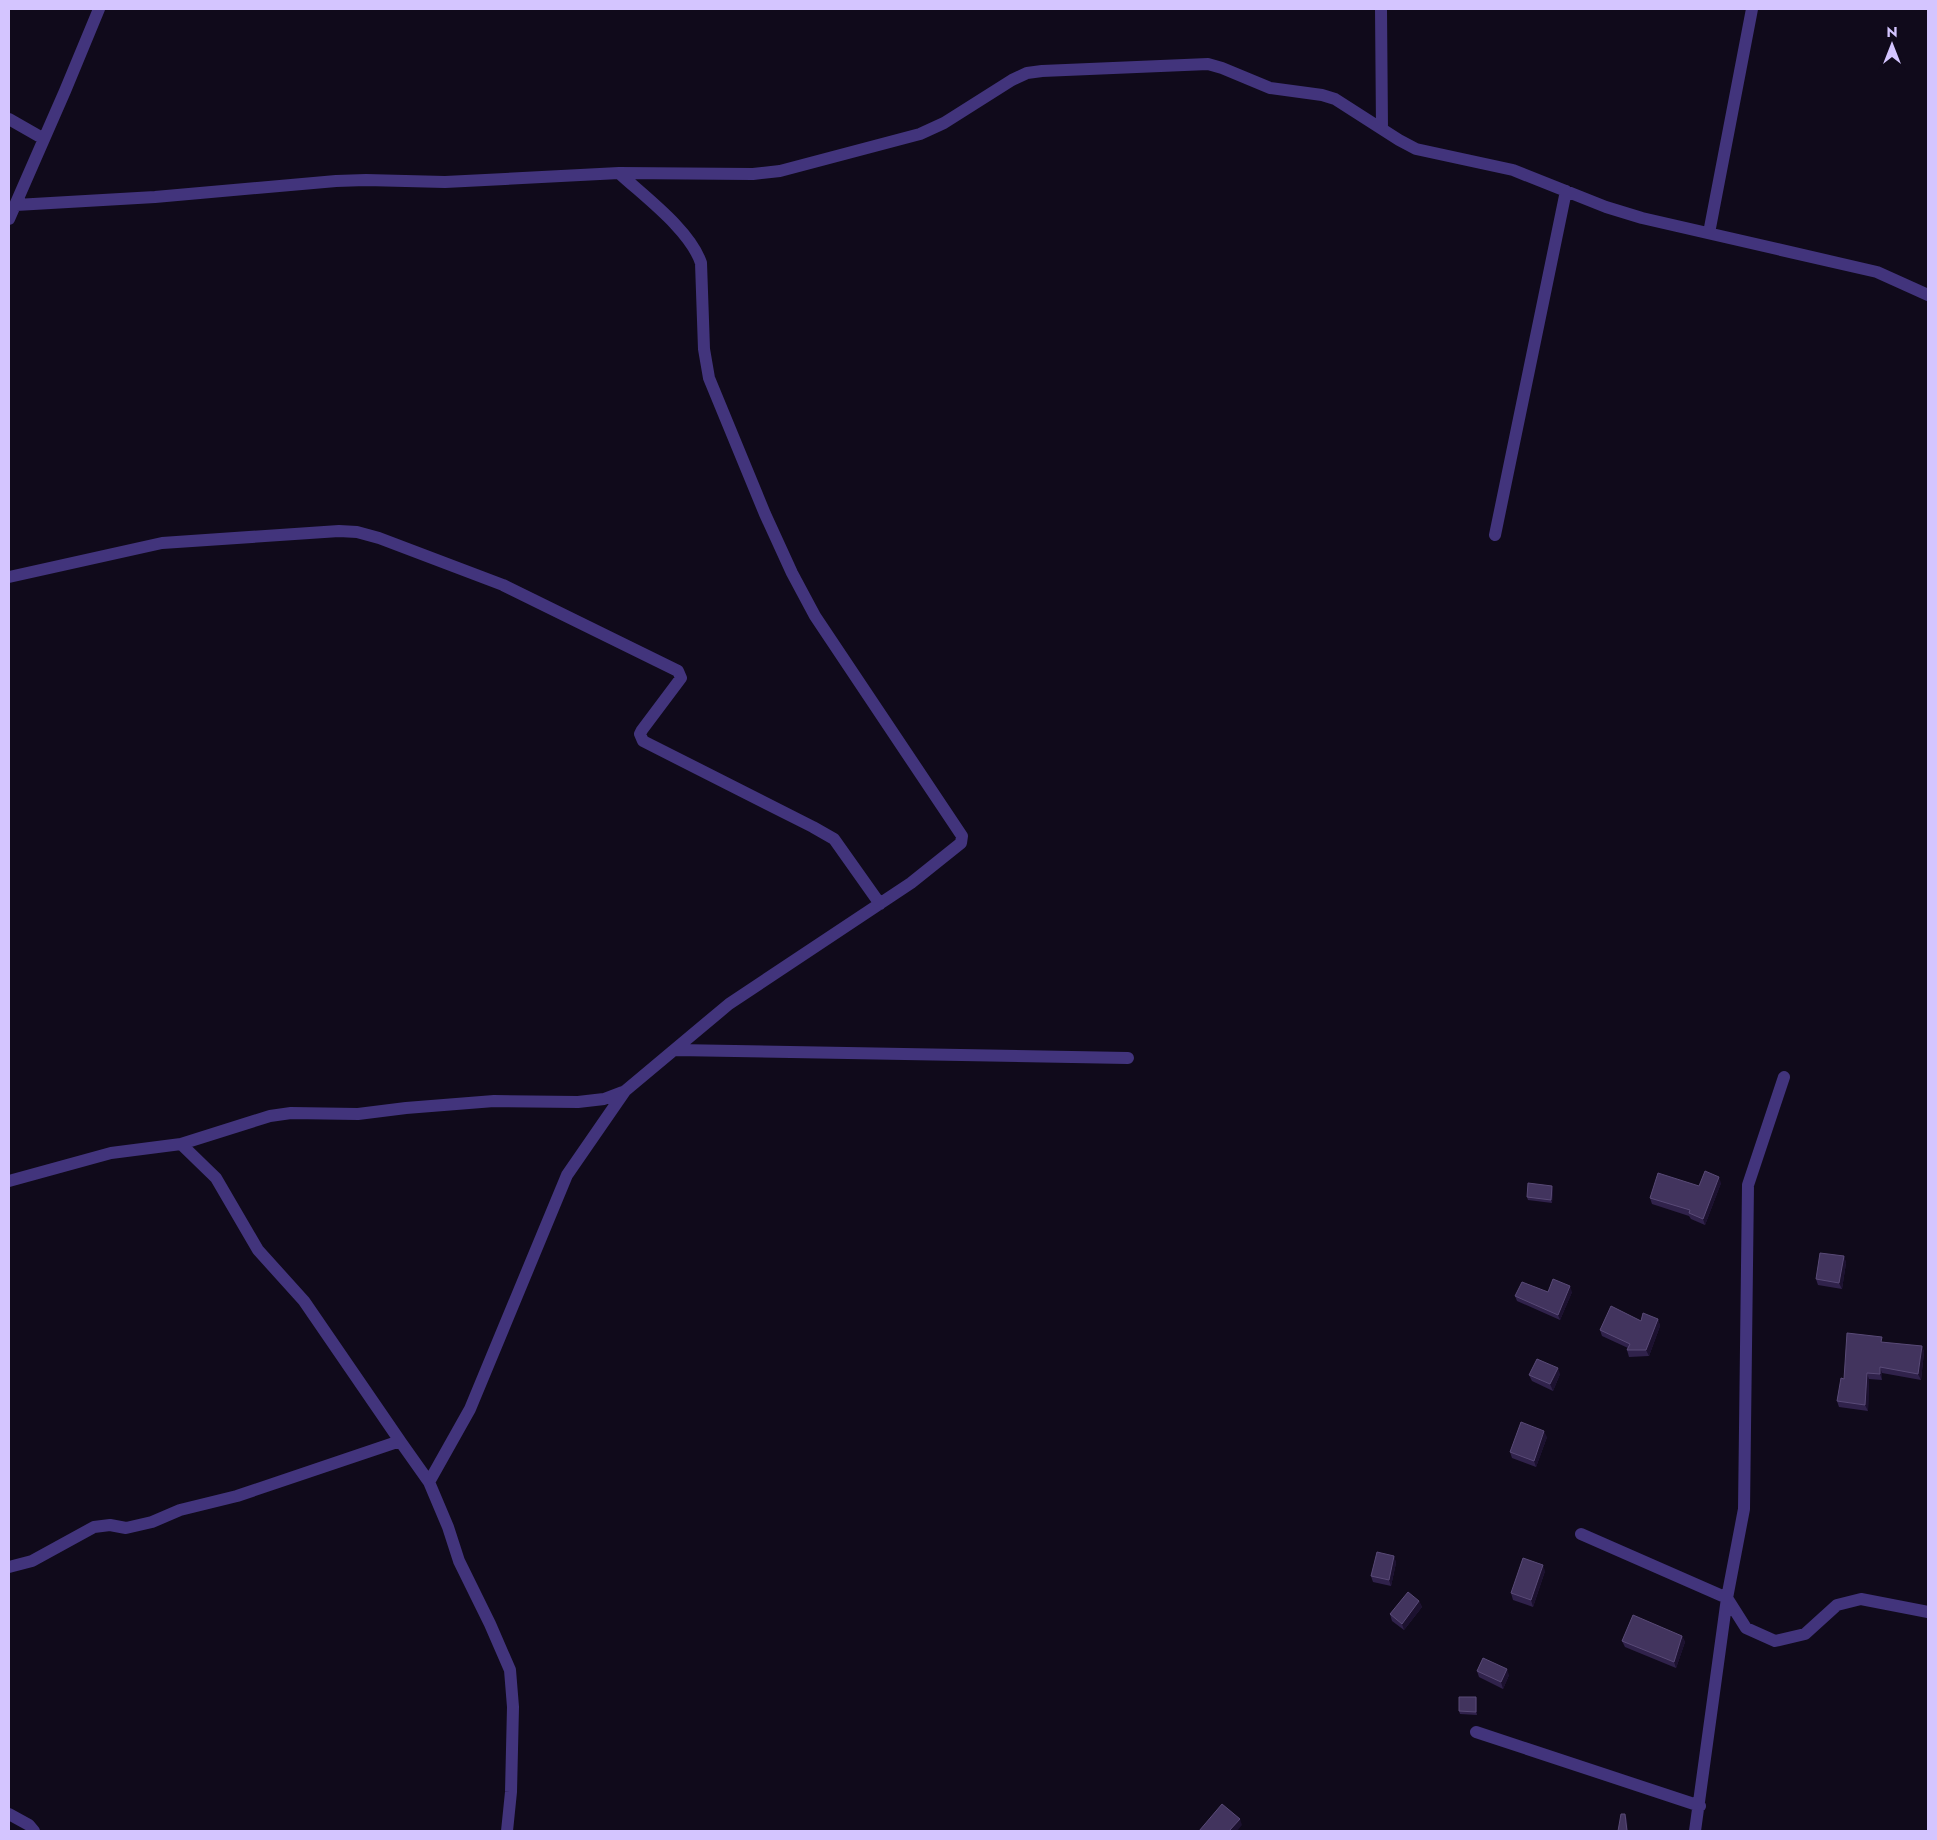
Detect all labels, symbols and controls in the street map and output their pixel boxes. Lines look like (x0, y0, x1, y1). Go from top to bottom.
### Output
north arrow (1867, 20, 1917, 70)
text: N (1886, 22, 1898, 42)

